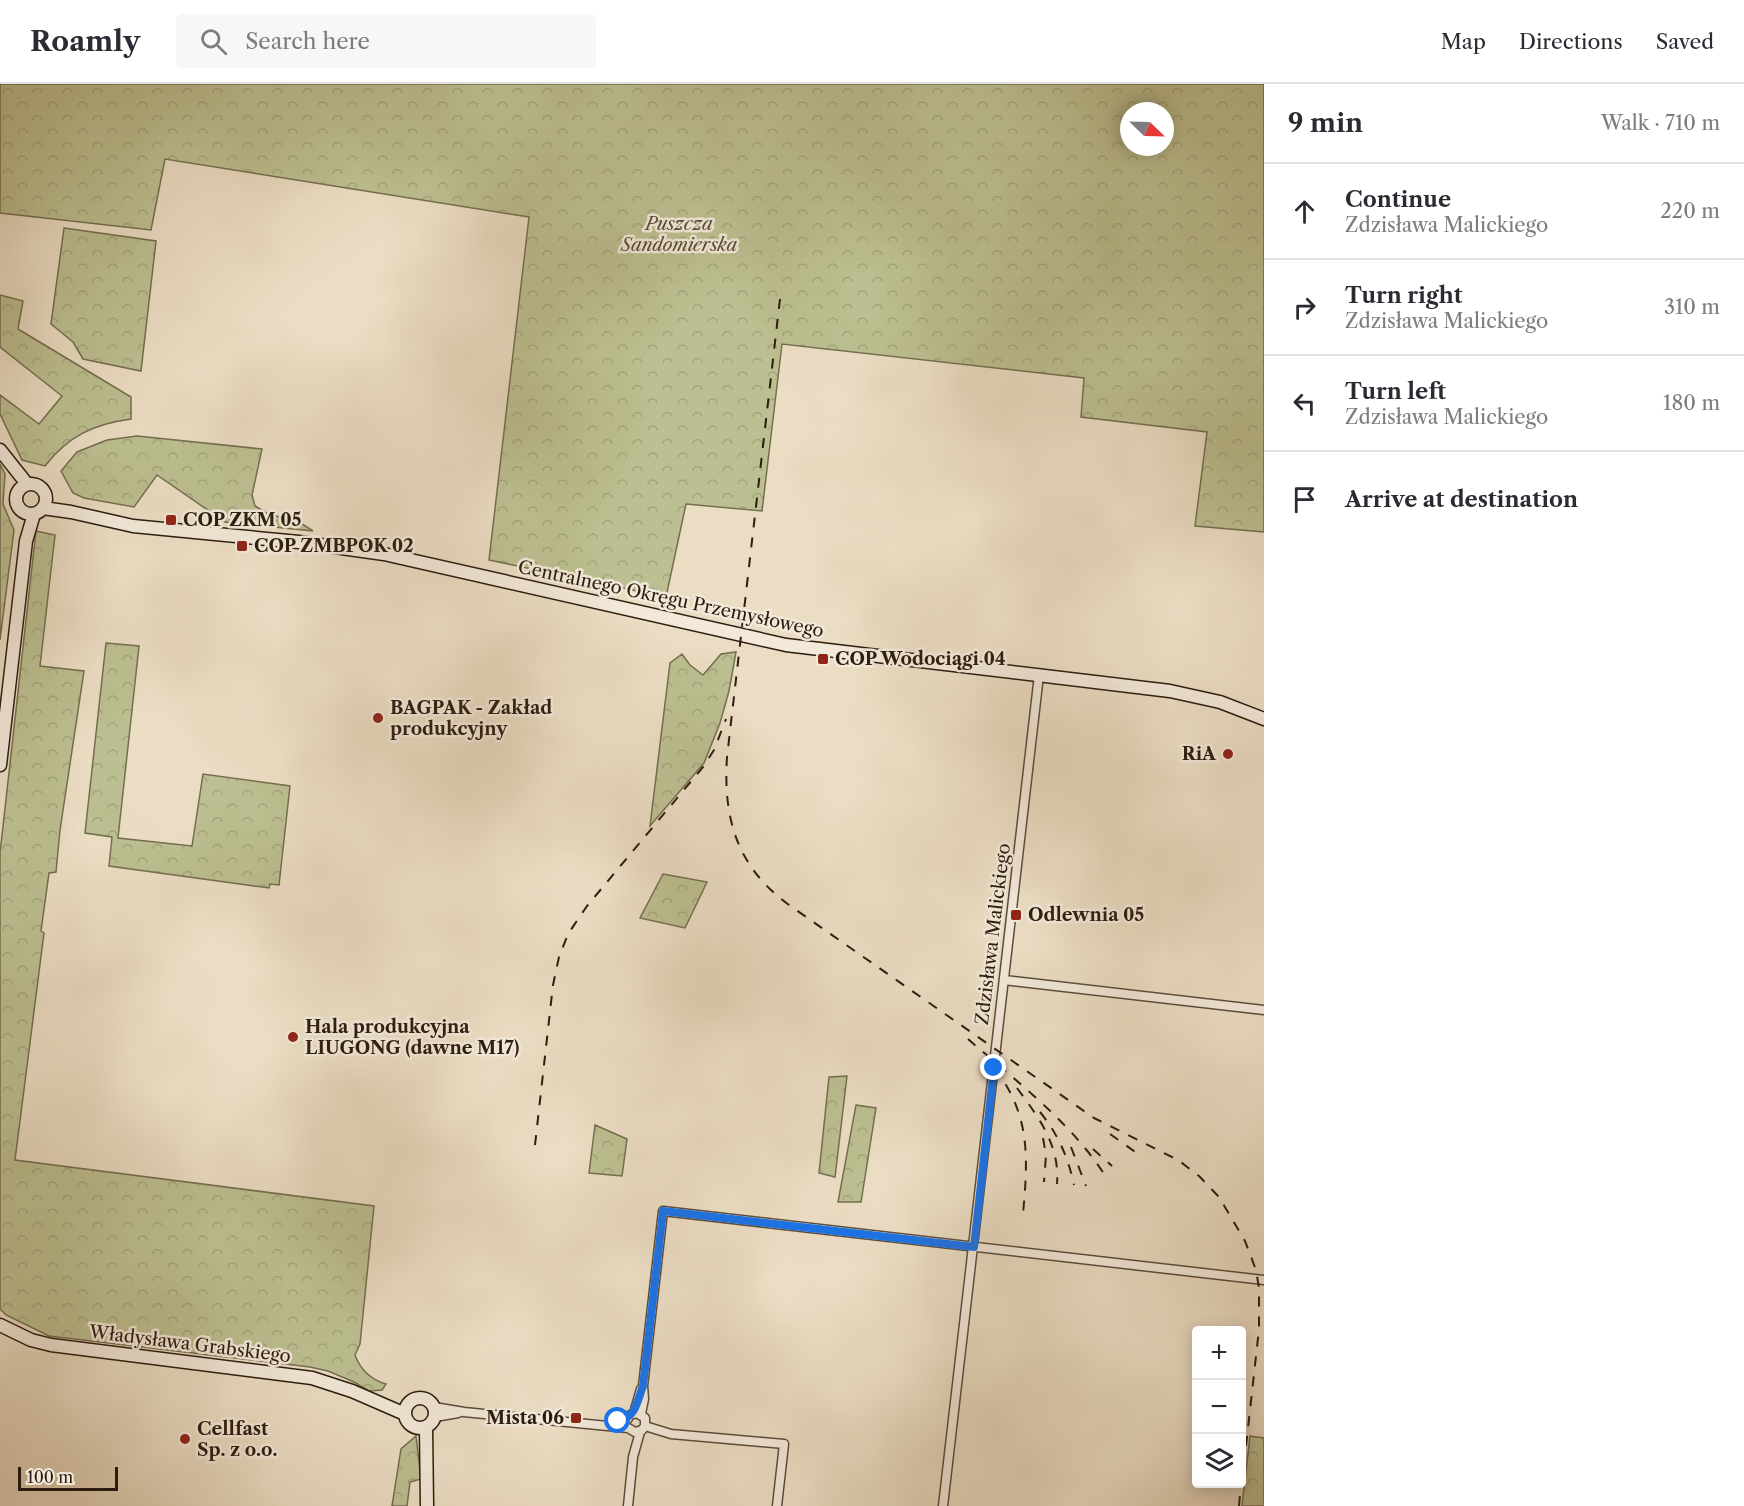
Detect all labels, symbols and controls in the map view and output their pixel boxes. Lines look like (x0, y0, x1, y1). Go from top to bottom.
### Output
search box (176, 14, 596, 68)
text: Roamly (30, 24, 140, 58)
icon: search (197, 25, 230, 58)
text: Search here (245, 28, 370, 55)
text: Map (1441, 29, 1486, 54)
text: Directions (1519, 29, 1623, 54)
text: Saved (1656, 29, 1714, 54)
north arrow (1120, 102, 1174, 156)
text: 9 min (1288, 107, 1363, 139)
text: Walk · 710 m (1601, 111, 1720, 135)
text: Continue (1345, 186, 1451, 213)
icon: ahead (1288, 195, 1321, 228)
text: 220 m (1660, 199, 1720, 223)
park label: Puszcza Sandomierska (620, 213, 737, 256)
text: Zdzisława Malickiego (1345, 213, 1548, 237)
text: Turn right (1345, 282, 1463, 309)
icon: right (1288, 291, 1321, 324)
text: 310 m (1664, 295, 1720, 319)
text: Zdzisława Malickiego (1345, 309, 1548, 333)
text: Turn left (1345, 378, 1446, 405)
icon: left (1288, 387, 1321, 420)
text: 180 m (1663, 391, 1720, 415)
text: Zdzisława Malickiego (1345, 405, 1548, 429)
icon: arrive (1288, 483, 1321, 516)
text: Arrive at destination (1345, 486, 1578, 513)
place label: COP ZKM 05 (183, 509, 302, 531)
marker: COP ZKM 05 (164, 513, 178, 527)
place label: COP ZMBPOK 02 (254, 535, 414, 557)
marker: COP ZMBPOK 02 (235, 539, 249, 553)
street label: Centralnego Okręgu Przemysłowego (516, 556, 826, 642)
place label: COP Wodociągi 04 (835, 648, 1006, 670)
marker: COP Wodociągi 04 (816, 652, 830, 666)
place label: BAGPAK - Zakład produkcyjny (390, 697, 552, 740)
marker: BAGPAK - Zakład produkcyjny (371, 711, 385, 725)
place label: RiA (1182, 743, 1217, 765)
marker: RiA (1221, 747, 1235, 761)
street label: Zdzisława Malickiego (971, 842, 1015, 1026)
place label: Odlewnia 05 (1028, 904, 1144, 926)
marker: Odlewnia 05 (1009, 908, 1023, 922)
place label: Hala produkcyjna LIUGONG (dawne M17) (305, 1016, 519, 1059)
marker: Hala produkcyjna LIUGONG (dawne M17) (286, 1030, 300, 1044)
route end (980, 1054, 1006, 1080)
street label: Władysława Grabskiego (87, 1321, 292, 1367)
map controls (1192, 1326, 1246, 1488)
button: + (1192, 1326, 1246, 1380)
button: − (1192, 1380, 1246, 1434)
place label: Mista 06 (486, 1407, 564, 1429)
route start (604, 1407, 630, 1433)
marker: Mista 06 (569, 1411, 583, 1425)
place label: Cellfast Sp. z o.o. (197, 1418, 278, 1461)
marker: Cellfast Sp. z o.o. (178, 1432, 192, 1446)
button: layers (1192, 1434, 1246, 1488)
scale bar (18, 1464, 118, 1492)
text: 100 m (27, 1467, 73, 1487)

